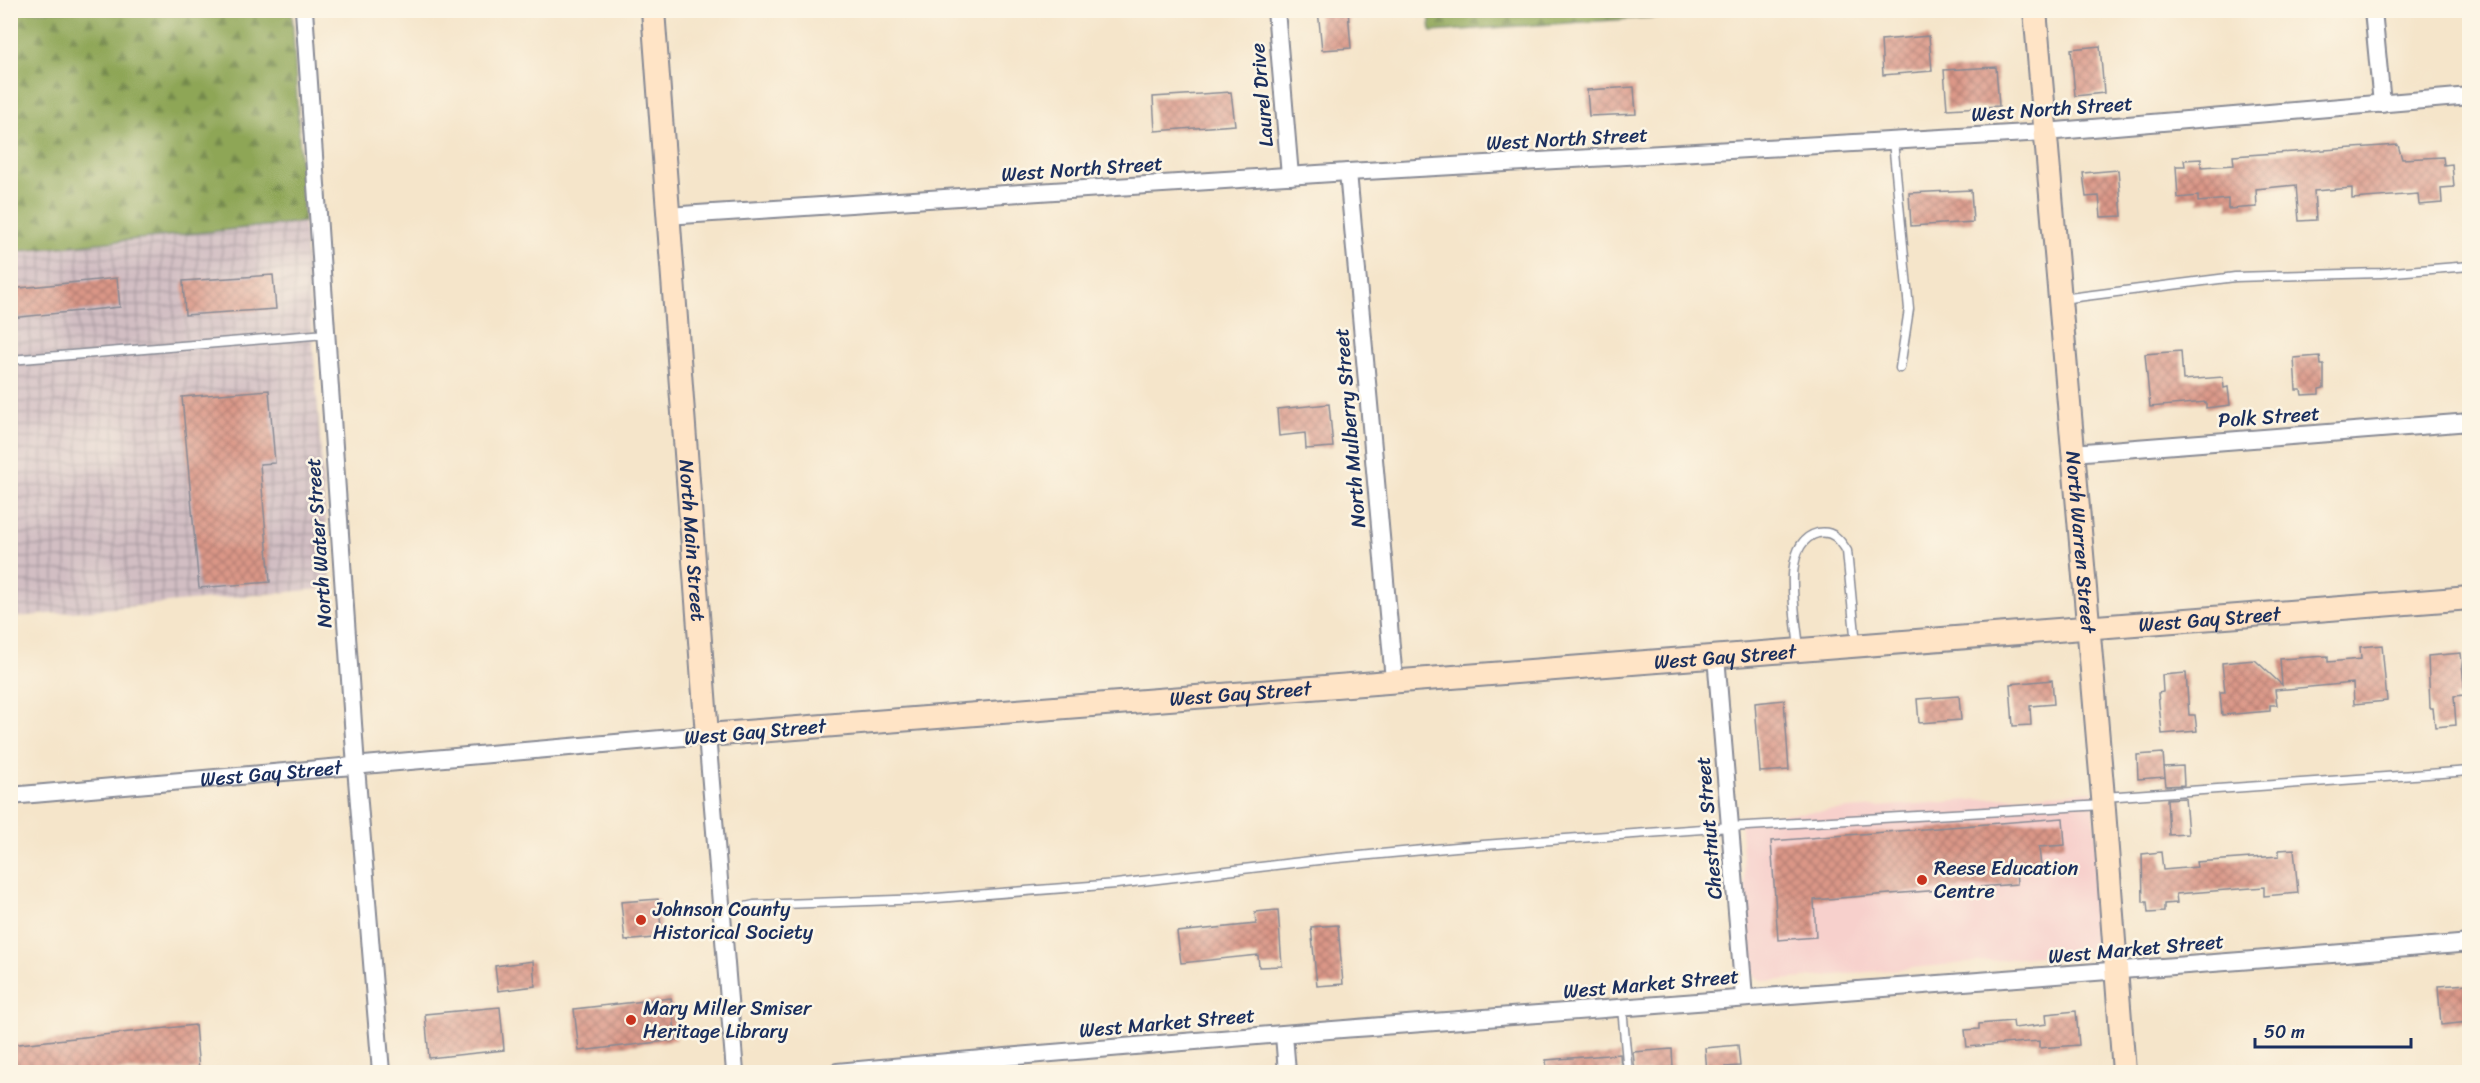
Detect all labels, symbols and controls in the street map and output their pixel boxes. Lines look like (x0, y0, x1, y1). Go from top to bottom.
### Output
street label: Laurel Drive (1240, 42, 1284, 148)
street label: West North Street (1970, 86, 2134, 132)
street label: West North Street (1485, 117, 1649, 161)
street label: West North Street (1000, 146, 1164, 192)
street label: North Mulberry Street (1324, 326, 1376, 529)
street label: Polk Street (2217, 396, 2321, 438)
street label: North Warren Street (2056, 450, 2106, 635)
street label: North Water Street (296, 457, 342, 629)
street label: North Main Street (669, 458, 716, 623)
street label: West Gay Street (2137, 596, 2283, 642)
street label: West Gay Street (1653, 633, 1798, 679)
street label: West Gay Street (1168, 670, 1314, 716)
street label: West Gay Street (683, 708, 828, 756)
street label: West Gay Street (199, 749, 344, 797)
street label: Chestnut Street (1685, 755, 1733, 901)
place label: Reese Education Centre (1934, 851, 2079, 909)
marker: Reese Education Centre (1915, 873, 1929, 887)
place label: Johnson County Historical Society (652, 892, 814, 950)
marker: Johnson County Historical Society (634, 913, 648, 927)
street label: West Market Street (2047, 924, 2226, 974)
street label: West Market Street (1562, 959, 1741, 1009)
place label: Mary Miller Smiser Heritage Library (643, 991, 813, 1049)
street label: West Market Street (1078, 998, 1257, 1048)
scale bar (2255, 1011, 2411, 1049)
marker: Mary Miller Smiser Heritage Library (624, 1013, 638, 1027)
text: 50 m (2264, 1016, 2305, 1048)

